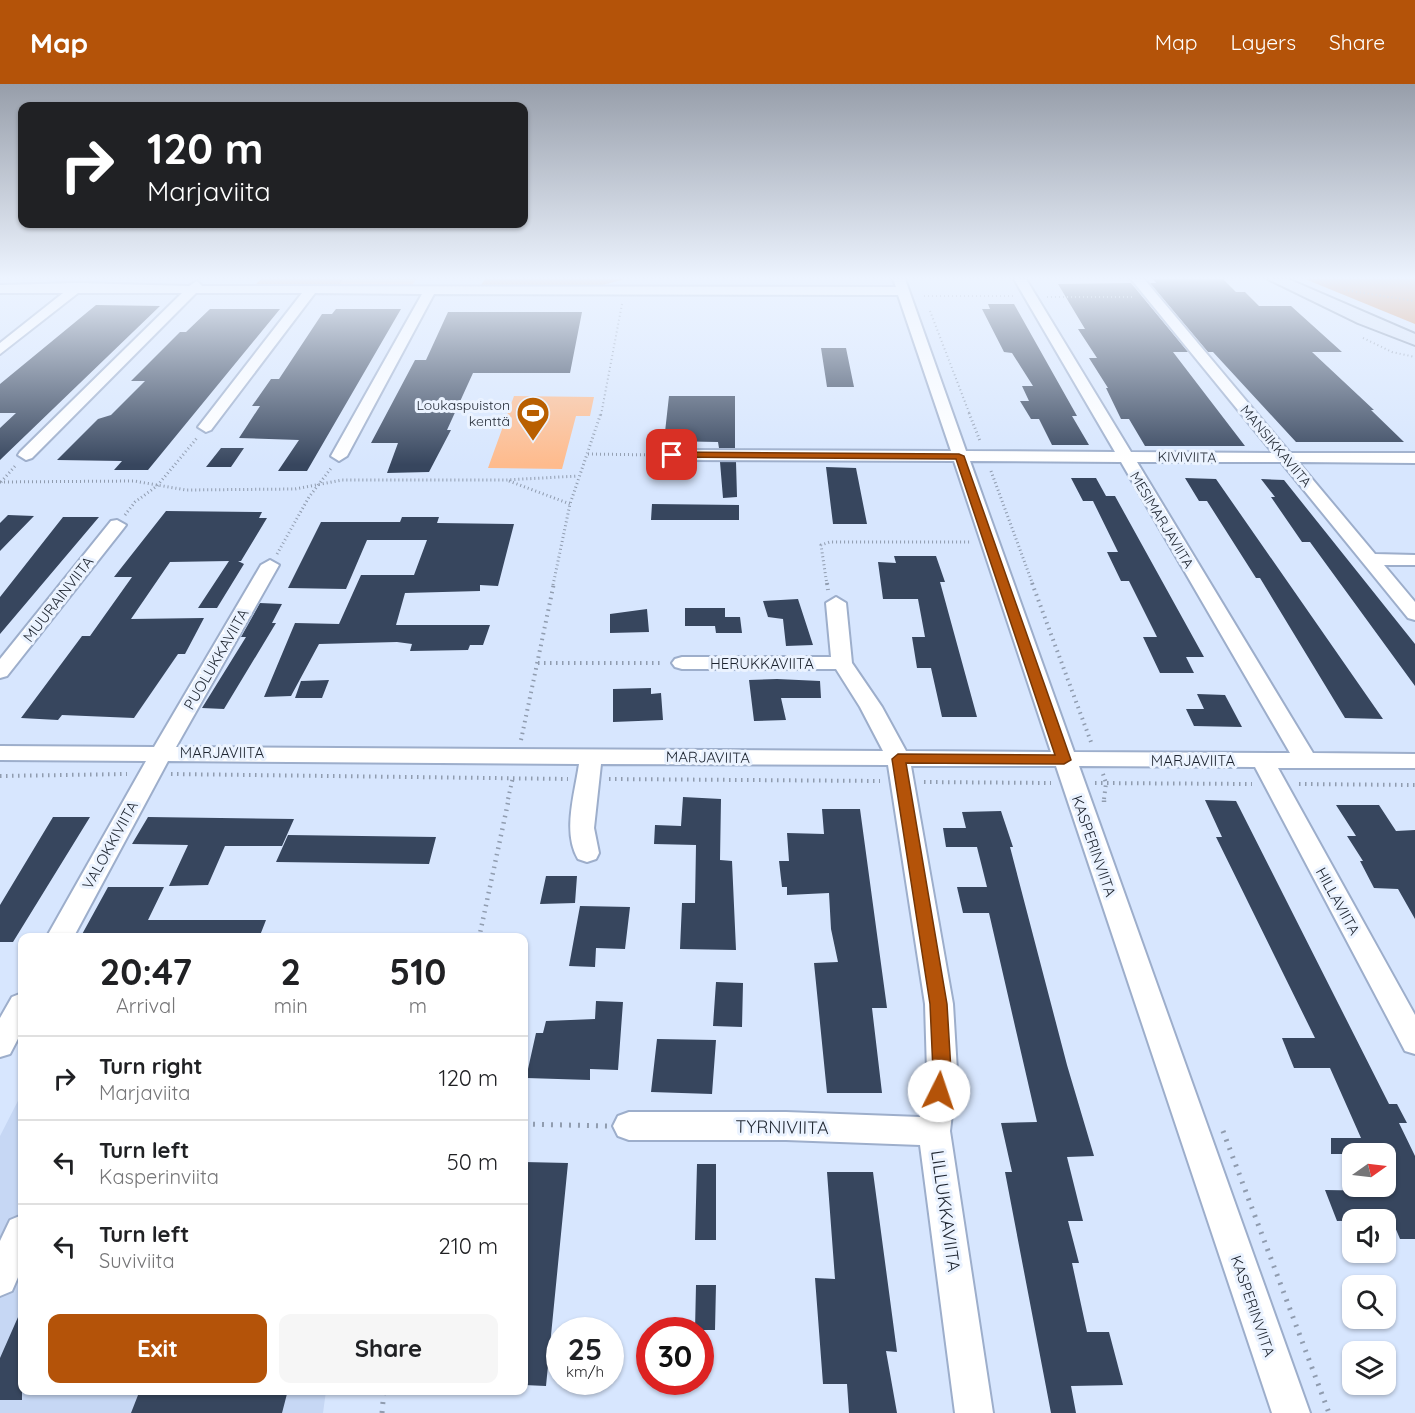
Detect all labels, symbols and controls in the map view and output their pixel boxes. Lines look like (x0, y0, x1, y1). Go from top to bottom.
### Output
text: Map (30, 25, 88, 60)
text: Map (1155, 29, 1198, 55)
text: Layers (1231, 29, 1296, 55)
text: Share (1329, 29, 1385, 55)
text: 120 m (147, 122, 264, 175)
icon: right (48, 126, 126, 204)
text: Marjaviita (147, 174, 271, 208)
sports icon: Loukaspuiston kenttä (515, 395, 551, 442)
place label: Loukaspuiston kenttä (416, 396, 510, 430)
street label: MANSIKKAVIITA (1236, 401, 1316, 491)
pin (646, 429, 697, 480)
icon: arrive (655, 438, 688, 471)
street label: KIVIVIITA (1157, 447, 1217, 467)
street label: MESIMARJAVIITA (1126, 468, 1198, 572)
street label: MUURAINVIITA (19, 552, 98, 646)
street label: PUOLUKKAVIITA (179, 605, 253, 713)
street label: HERUKKAVIITA (710, 654, 814, 673)
street label: MARJAVIITA (180, 743, 264, 762)
street label: MARJAVIITA (666, 747, 751, 767)
street label: MARJAVIITA (1151, 751, 1235, 770)
street label: KASPERINVIITA (1068, 793, 1120, 899)
street label: VALOKKIVIITA (78, 797, 142, 892)
street label: HILLAVIITA (1312, 864, 1364, 938)
text: 20:47 (100, 949, 192, 994)
text: 2 (280, 949, 301, 994)
text: 510 (389, 949, 446, 994)
text: Arrival (116, 993, 176, 1018)
text: min (274, 993, 308, 1018)
text: m (409, 993, 427, 1018)
text: Turn right (99, 1052, 203, 1080)
position arrow (907, 1059, 971, 1123)
icon: right (48, 1062, 81, 1095)
text: 120 m (439, 1064, 498, 1092)
text: Marjaviita (99, 1080, 190, 1105)
street label: TYRNIVIITA (735, 1115, 829, 1139)
text: Turn left (99, 1136, 189, 1164)
north arrow (1342, 1143, 1396, 1197)
map controls (1342, 1143, 1396, 1395)
icon: left (48, 1146, 81, 1179)
text: 50 m (447, 1148, 498, 1176)
street label: LILLUKKAVIITA (926, 1149, 966, 1274)
text: Kasperinviita (99, 1164, 219, 1189)
button: sound (1342, 1209, 1396, 1263)
text: Turn left (99, 1220, 189, 1248)
icon: left (48, 1230, 81, 1263)
text: 210 m (439, 1232, 498, 1260)
text: Suviviita (99, 1248, 175, 1273)
street label: KASPERINVIITA (1227, 1253, 1279, 1359)
button: search (1342, 1275, 1396, 1329)
button: Exit (48, 1314, 267, 1383)
button: Share (279, 1314, 498, 1383)
speed limit sign: 30 (636, 1317, 714, 1395)
text: 25 (568, 1330, 602, 1368)
button: layers (1342, 1341, 1396, 1395)
text: km/h (566, 1362, 604, 1381)

